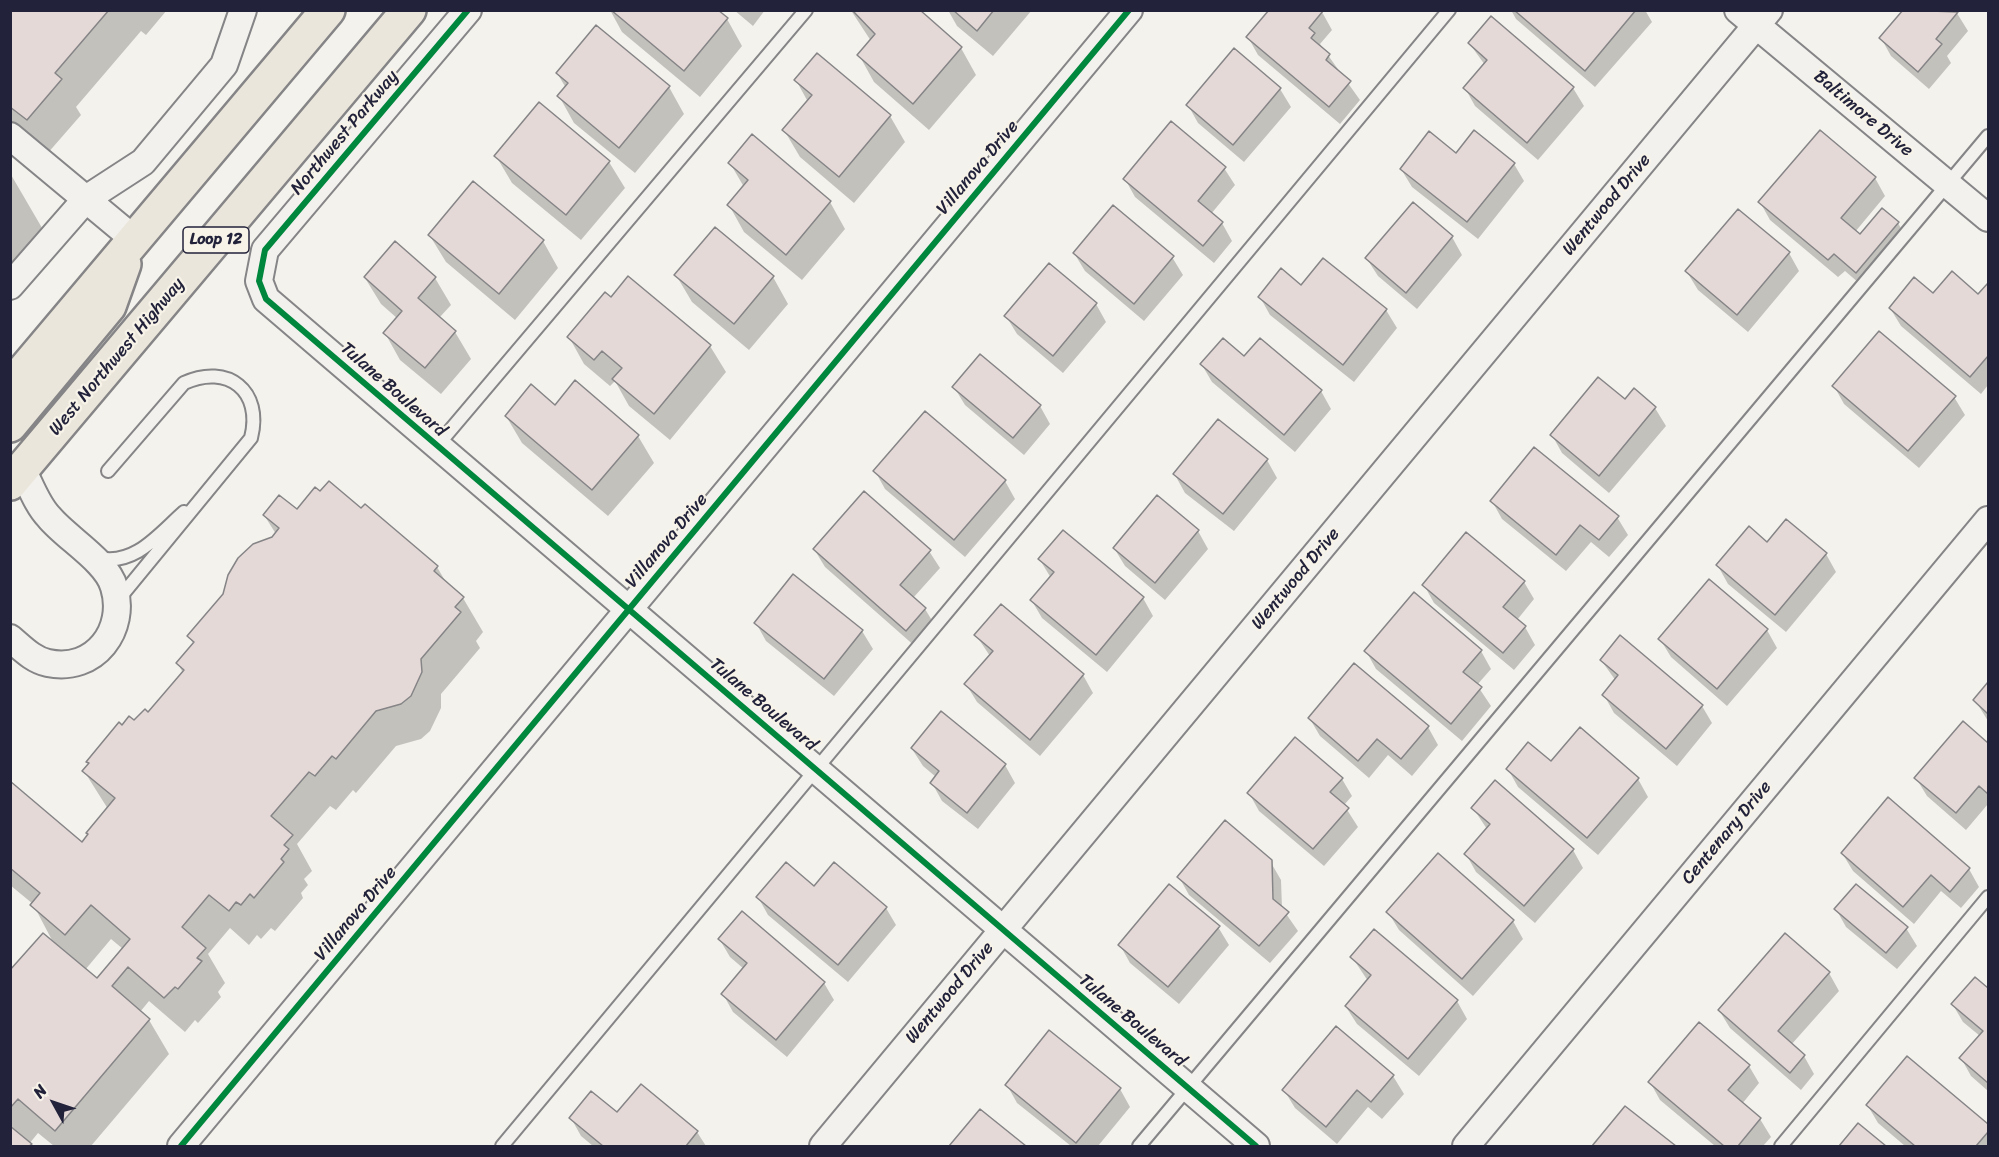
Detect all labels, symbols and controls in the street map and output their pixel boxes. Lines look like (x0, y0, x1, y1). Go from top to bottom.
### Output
street label: Northwest Parkway (287, 66, 403, 200)
street label: Baltimore Drive (1809, 66, 1917, 162)
street label: Villanova Drive (932, 116, 1024, 220)
street label: Wentwood Drive (1558, 150, 1656, 260)
road number: Loop 12 (183, 227, 249, 253)
street label: West Northwest Highway (45, 274, 189, 440)
street label: Tulane Boulevard (336, 338, 450, 442)
street label: Villanova Drive (621, 489, 713, 593)
street label: Wentwood Drive (1247, 524, 1345, 634)
street label: Tulane Boulevard (705, 654, 821, 756)
street label: Centenary Drive (1678, 777, 1776, 889)
street label: Villanova Drive (310, 862, 402, 966)
street label: Wentwood Drive (901, 938, 999, 1048)
street label: Tulane Boulevard (1074, 970, 1190, 1072)
north arrow (24, 1073, 84, 1133)
text: N (25, 1078, 55, 1105)

